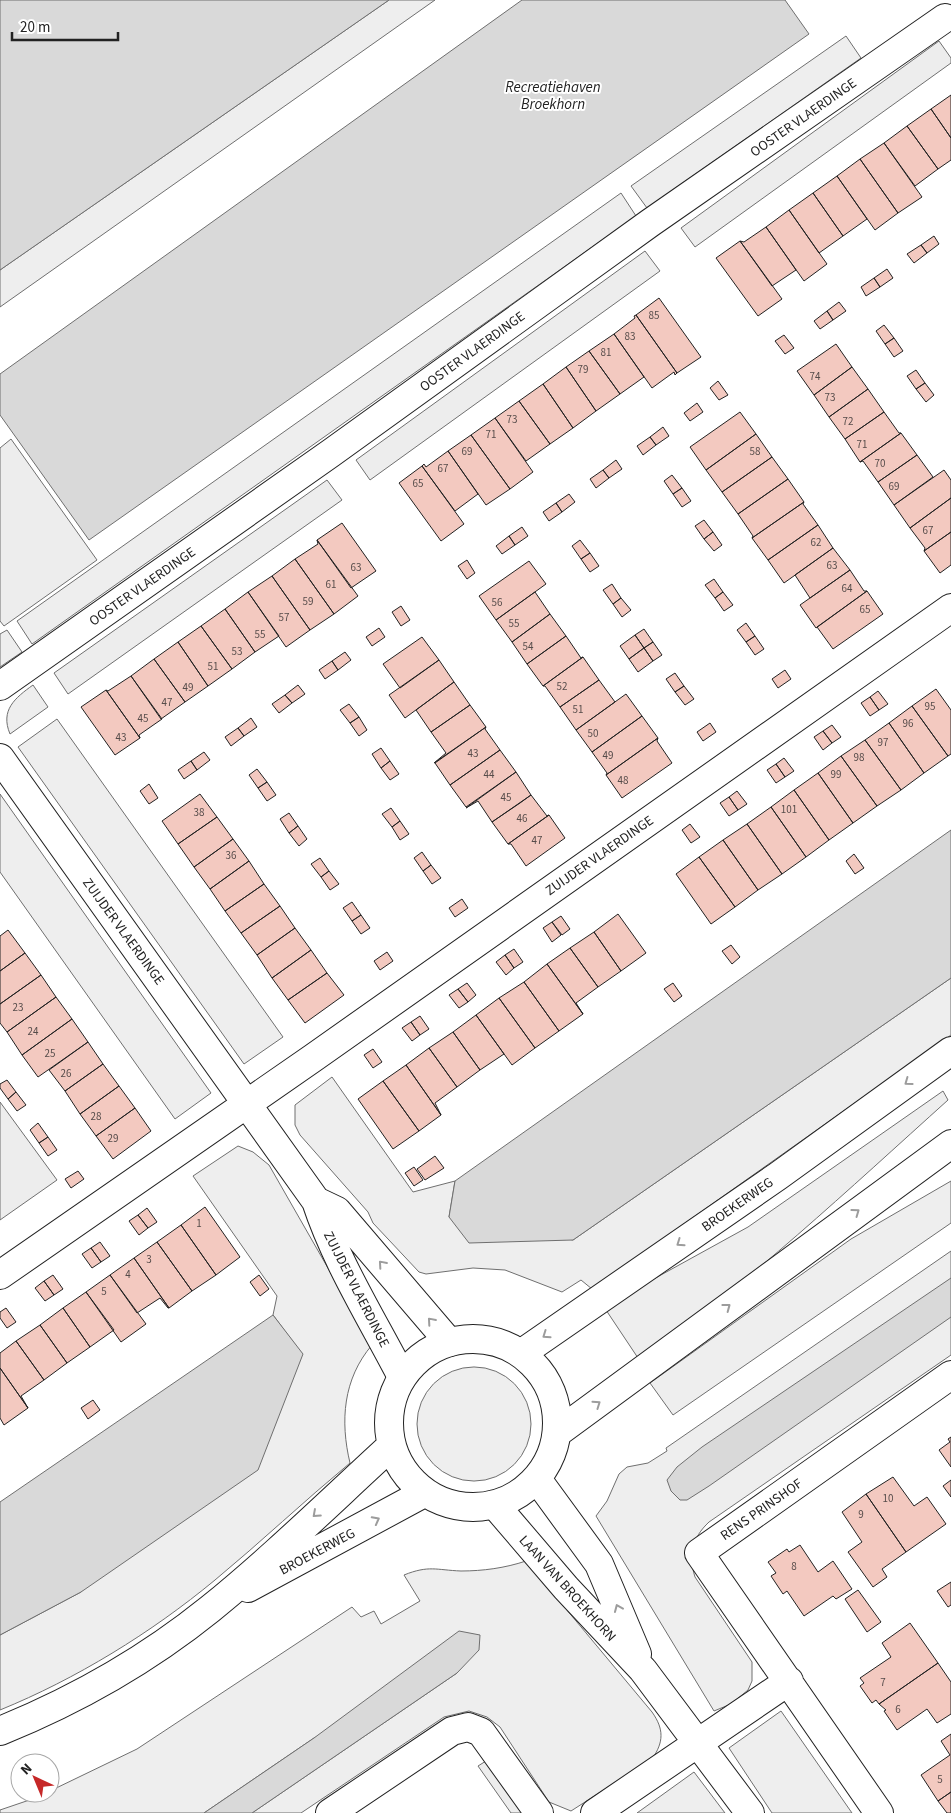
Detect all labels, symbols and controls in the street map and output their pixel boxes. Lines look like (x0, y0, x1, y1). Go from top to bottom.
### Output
scale bar (12, 10, 119, 42)
text: 20 m (20, 17, 50, 38)
street label: OOSTER VLAERDINGE (746, 74, 861, 162)
water label: Recreatiehaven Broekhorn (505, 77, 601, 115)
street label: OOSTER VLAERDINGE (416, 307, 529, 397)
house number: 85 (649, 308, 659, 323)
house number: 83 (625, 329, 635, 344)
house number: 81 (601, 345, 611, 360)
house number: 79 (578, 362, 588, 377)
house number: 74 (810, 369, 821, 384)
house number: 73 (825, 390, 835, 405)
house number: 73 (507, 412, 517, 427)
house number: 72 (843, 414, 853, 429)
house number: 71 (486, 427, 496, 442)
house number: 71 (857, 437, 867, 452)
house number: 69 (462, 444, 472, 459)
house number: 58 (750, 444, 761, 459)
house number: 70 (875, 456, 885, 471)
house number: 67 (438, 461, 448, 476)
house number: 65 (413, 476, 423, 491)
house number: 69 (889, 479, 899, 494)
house number: 67 (923, 523, 933, 538)
house number: 62 (811, 535, 821, 550)
street label: OOSTER VLAERDINGE (85, 543, 200, 631)
house number: 63 (827, 558, 837, 573)
house number: 63 (351, 560, 361, 575)
house number: 61 (326, 577, 336, 592)
house number: 64 (842, 581, 853, 596)
house number: 59 (303, 594, 313, 609)
house number: 56 (492, 595, 503, 610)
house number: 65 (860, 602, 870, 617)
house number: 57 (279, 610, 289, 625)
house number: 55 (509, 616, 519, 631)
house number: 55 (255, 627, 265, 642)
house number: 54 (523, 639, 534, 654)
house number: 53 (232, 644, 242, 659)
house number: 51 (208, 659, 218, 674)
house number: 52 (557, 679, 567, 694)
house number: 49 (183, 680, 193, 695)
house number: 47 (162, 695, 172, 710)
house number: 95 (925, 699, 935, 714)
house number: 51 (573, 702, 583, 717)
house number: 45 (138, 711, 148, 726)
house number: 96 (903, 716, 914, 731)
house number: 50 (588, 726, 598, 741)
house number: 43 (116, 730, 126, 745)
house number: 97 (878, 735, 888, 750)
house number: 43 (468, 746, 478, 761)
house number: 49 (603, 748, 613, 763)
house number: 98 (854, 750, 865, 765)
house number: 44 (484, 767, 495, 782)
house number: 99 (831, 767, 841, 782)
house number: 48 (618, 773, 629, 788)
house number: 45 (501, 790, 511, 805)
house number: 101 (781, 802, 797, 817)
house number: 38 (194, 805, 205, 820)
house number: 46 (517, 811, 528, 826)
street label: ZUIJDER VLAERDINGE (541, 811, 658, 901)
house number: 47 (532, 833, 542, 848)
house number: 36 (226, 848, 237, 863)
street label: ZUIJDER VLAERDINGE (77, 874, 169, 989)
house number: 23 (13, 1000, 23, 1015)
house number: 24 (28, 1024, 39, 1039)
house number: 25 (45, 1046, 55, 1061)
house number: 26 (61, 1066, 72, 1081)
one-way arrow (904, 1076, 914, 1085)
house number: 28 (91, 1109, 102, 1124)
house number: 29 (108, 1131, 118, 1146)
street label: BROEKERWEG (698, 1173, 777, 1237)
one-way arrow (850, 1210, 859, 1218)
house number: 1 (196, 1216, 202, 1231)
street label: ZUIJDER VLAERDINGE (318, 1228, 394, 1351)
one-way arrow (676, 1237, 686, 1246)
house number: 3 (146, 1252, 152, 1267)
one-way arrow (379, 1260, 388, 1269)
house number: 4 (125, 1267, 131, 1282)
house number: 5 (101, 1284, 107, 1299)
one-way arrow (721, 1305, 730, 1313)
one-way arrow (428, 1318, 437, 1327)
one-way arrow (542, 1329, 552, 1338)
one-way arrow (591, 1401, 601, 1410)
street label: RENS PRINSHOF (716, 1474, 807, 1546)
house number: 10 (883, 1491, 893, 1506)
house number: 9 (858, 1507, 864, 1522)
one-way arrow (312, 1508, 321, 1517)
one-way arrow (371, 1516, 380, 1526)
street label: BROEKERWEG (276, 1523, 359, 1580)
street label: LAAN VAN BROEKHORN (514, 1531, 620, 1646)
house number: 8 (791, 1559, 797, 1574)
one-way arrow (613, 1605, 623, 1613)
house number: 7 (880, 1675, 886, 1690)
house number: 6 (895, 1702, 901, 1717)
north arrow (10, 1753, 60, 1803)
text: N (16, 1759, 37, 1780)
house number: 5 (937, 1772, 943, 1787)

